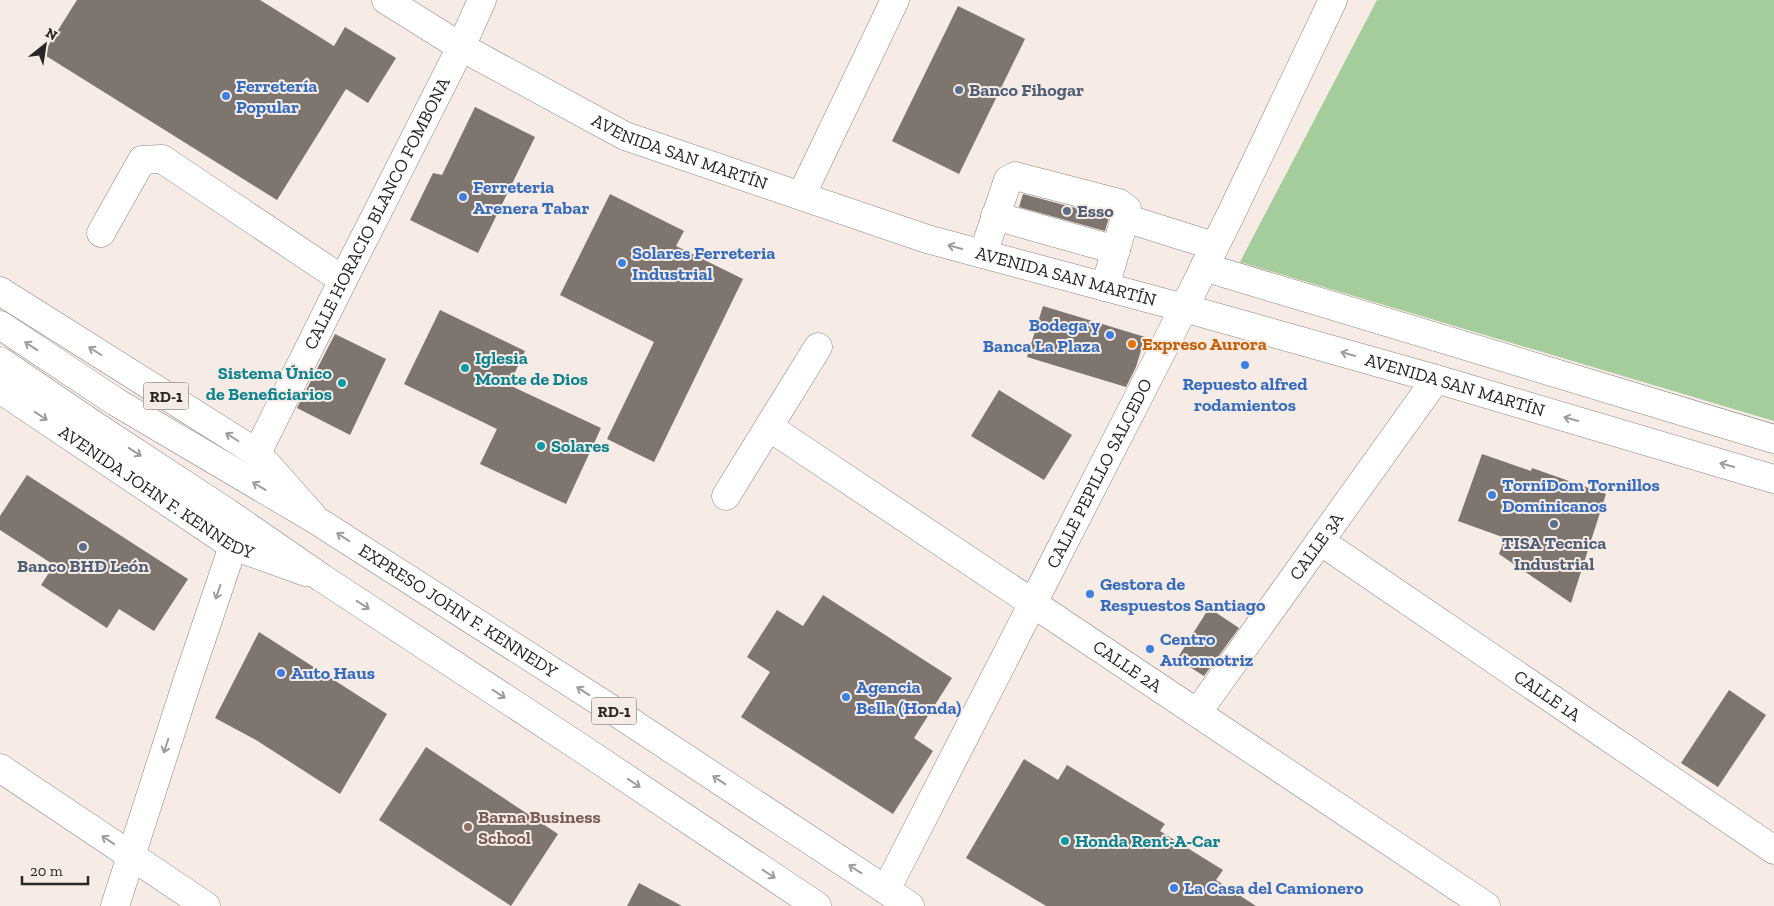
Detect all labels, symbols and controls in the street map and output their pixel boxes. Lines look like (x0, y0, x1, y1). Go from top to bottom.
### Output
north arrow (20, 20, 70, 70)
text: N (42, 24, 60, 44)
street label: CALLE HORACIO BLANCO FOMBONA (299, 73, 455, 353)
place label: Ferretería Popular (236, 75, 317, 118)
place label: Banco Fihogar (969, 79, 1084, 101)
marker: Banco Fihogar (953, 84, 965, 96)
marker: Ferretería Popular (220, 90, 232, 102)
street label: AVENIDA SAN MARTÍN (588, 109, 771, 195)
place label: Ferreteria Arenera Tabar (473, 176, 589, 219)
marker: Ferreteria Arenera Tabar (457, 191, 469, 203)
place label: Esso (1077, 200, 1114, 222)
marker: Esso (1061, 205, 1073, 217)
place label: Solares Ferreteria Industrial (632, 242, 775, 285)
one-way arrow (948, 242, 964, 251)
street label: AVENIDA SAN MARTÍN (973, 242, 1159, 311)
marker: Solares Ferreteria Industrial (616, 257, 628, 269)
place label: Bodega y Banca La Plaza (983, 314, 1100, 357)
marker: Bodega y Banca La Plaza (1104, 329, 1116, 341)
place label: Expreso Aurora (1142, 333, 1267, 355)
marker: Expreso Aurora (1126, 338, 1138, 350)
one-way arrow (25, 341, 39, 351)
one-way arrow (88, 345, 102, 355)
place label: Iglesia Monte de Dios (475, 347, 588, 390)
one-way arrow (1341, 349, 1357, 359)
street label: AVENIDA SAN MARTÍN (1363, 349, 1548, 422)
marker: Repuesto alfred rodamientos (1239, 359, 1251, 371)
place label: Sistema Único de Beneficiarios (206, 362, 333, 405)
marker: Iglesia Monte de Dios (459, 362, 471, 374)
place label: Repuesto alfred rodamientos (1182, 373, 1308, 416)
street label: CALLE PEPILLO SALCEDO (1042, 375, 1157, 572)
marker: Sistema Único de Beneficiarios (336, 377, 348, 389)
road number: RD-1 (144, 382, 188, 410)
one-way arrow (33, 411, 47, 421)
one-way arrow (1564, 414, 1580, 424)
street label: AVENIDA JOHN F. KENNEDY (54, 421, 257, 564)
one-way arrow (225, 432, 239, 443)
place label: Solares (551, 435, 610, 457)
marker: Solares (535, 440, 547, 452)
one-way arrow (127, 447, 141, 457)
one-way arrow (1720, 460, 1736, 470)
place label: TorniDom Tornillos Dominicanos (1502, 474, 1660, 517)
one-way arrow (253, 481, 267, 491)
marker: TorniDom Tornillos Dominicanos (1486, 489, 1498, 501)
street label: CALLE 3A (1285, 508, 1348, 584)
marker: TISA Tecnica Industrial (1548, 518, 1560, 530)
one-way arrow (336, 532, 350, 542)
place label: TISA Tecnica Industrial (1502, 532, 1606, 575)
street label: EXPRESO JOHN F. KENNEDY (355, 539, 561, 683)
marker: Banco BHD León (77, 541, 89, 553)
place label: Banco BHD León (17, 555, 149, 577)
place label: Gestora de Respuestos Santiago (1100, 573, 1266, 616)
one-way arrow (212, 583, 222, 599)
marker: Gestora de Respuestos Santiago (1084, 588, 1096, 600)
one-way arrow (356, 600, 370, 610)
place label: Centro Automotriz (1160, 628, 1254, 671)
street label: CALLE 2A (1089, 635, 1166, 698)
marker: Centro Automotriz (1144, 643, 1156, 655)
place label: Auto Haus (291, 662, 375, 684)
street label: CALLE 1A (1510, 665, 1585, 726)
marker: Auto Haus (275, 667, 287, 679)
place label: Agencia Bella (Honda) (856, 676, 961, 719)
one-way arrow (576, 686, 590, 696)
one-way arrow (491, 689, 505, 699)
marker: Agencia Bella (Honda) (840, 691, 852, 703)
road number: RD-1 (592, 698, 636, 724)
one-way arrow (161, 737, 170, 753)
one-way arrow (712, 775, 726, 785)
one-way arrow (627, 779, 641, 789)
place label: Barna Business School (478, 806, 601, 849)
marker: Barna Business School (462, 821, 474, 833)
place label: Honda Rent-A-Car (1075, 830, 1221, 852)
one-way arrow (101, 835, 115, 845)
marker: Honda Rent-A-Car (1059, 835, 1071, 847)
scale bar (22, 854, 89, 886)
text: 20 m (30, 862, 63, 880)
one-way arrow (848, 864, 862, 874)
one-way arrow (762, 869, 776, 879)
place label: La Casa del Camionero (1184, 877, 1364, 899)
marker: La Casa del Camionero (1168, 882, 1180, 894)

